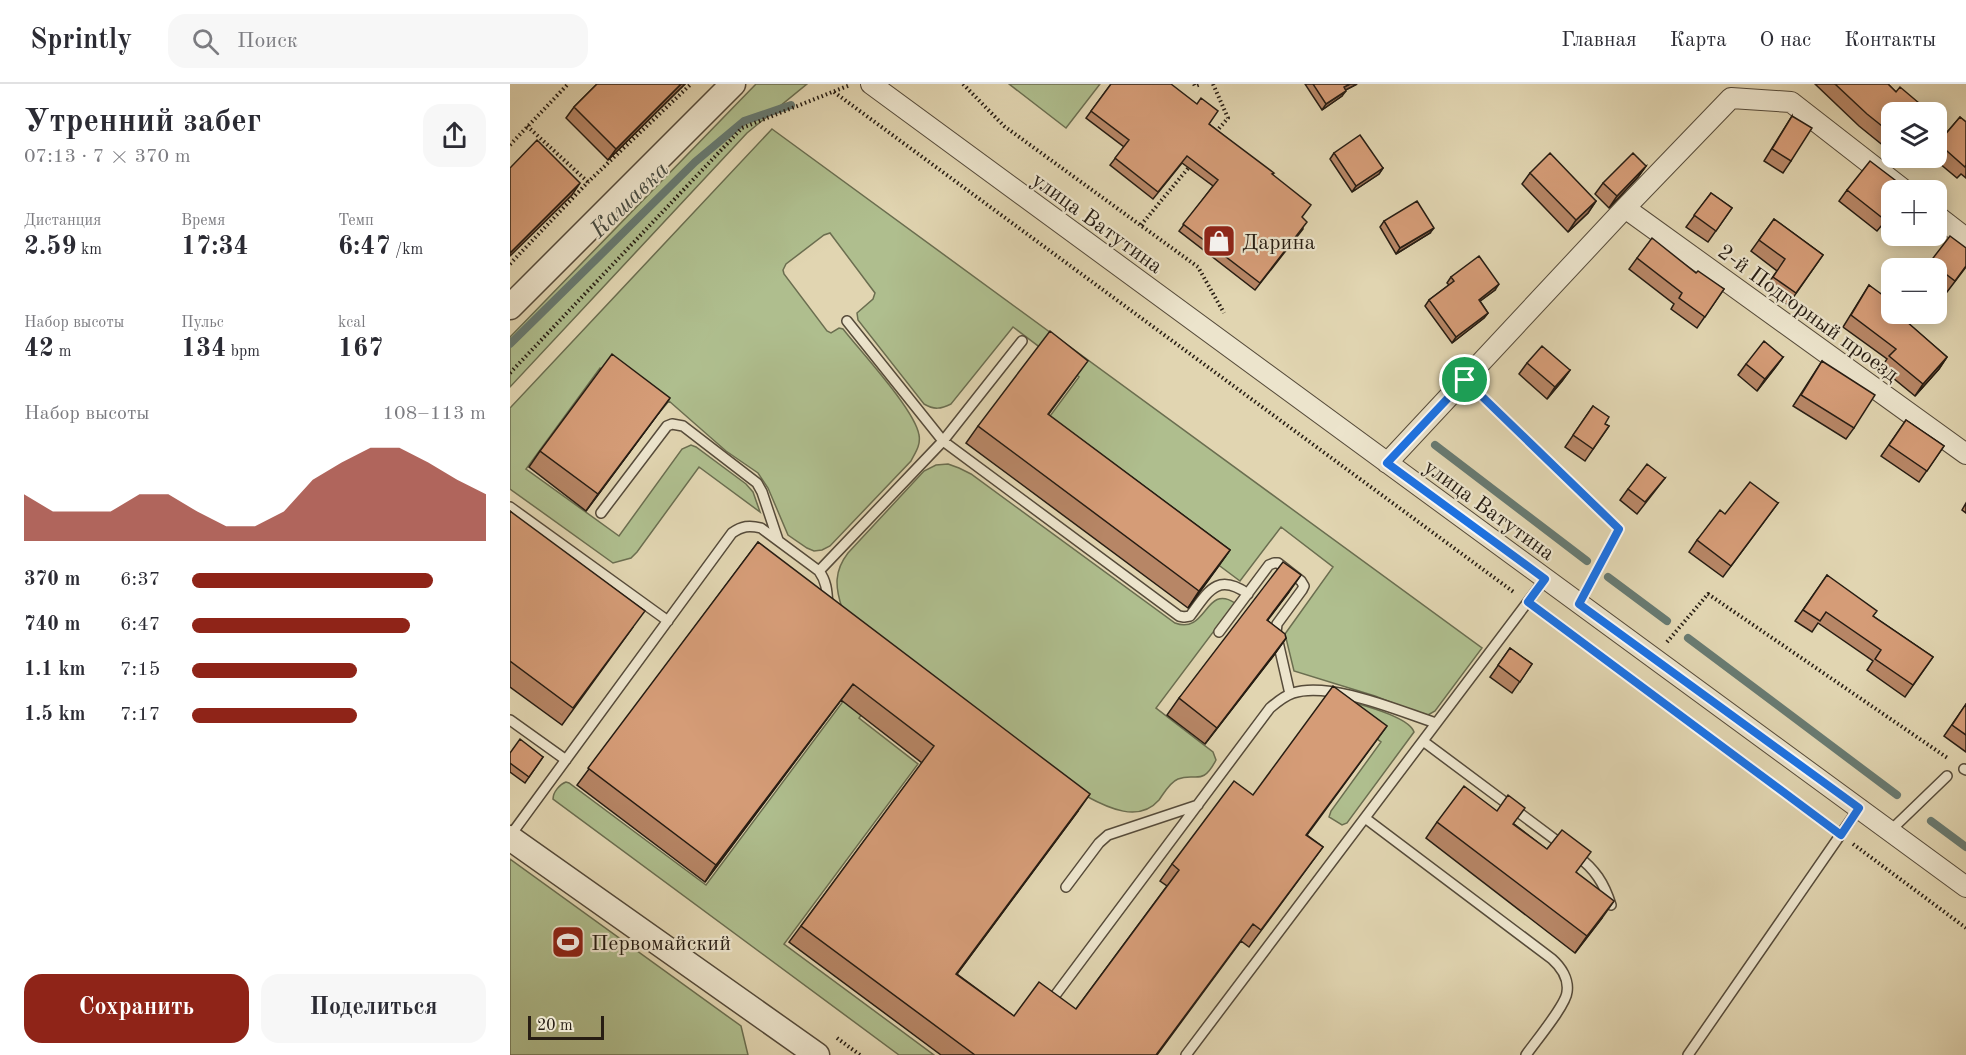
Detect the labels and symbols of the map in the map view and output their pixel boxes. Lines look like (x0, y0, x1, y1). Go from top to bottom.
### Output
water label: Кашавка (586, 158, 674, 244)
street label: улица Ватутина (1027, 169, 1166, 278)
shop icon: Дарина (1201, 223, 1237, 259)
place label: Дарина (1242, 232, 1315, 254)
street label: 2-й Подгорный проезд (1713, 241, 1902, 387)
pin (1439, 354, 1490, 405)
street label: улица Ватутина (1419, 456, 1558, 565)
sports icon: Первомайский (550, 924, 586, 960)
place label: Первомайский (591, 933, 731, 955)
scale bar (528, 1013, 604, 1040)

